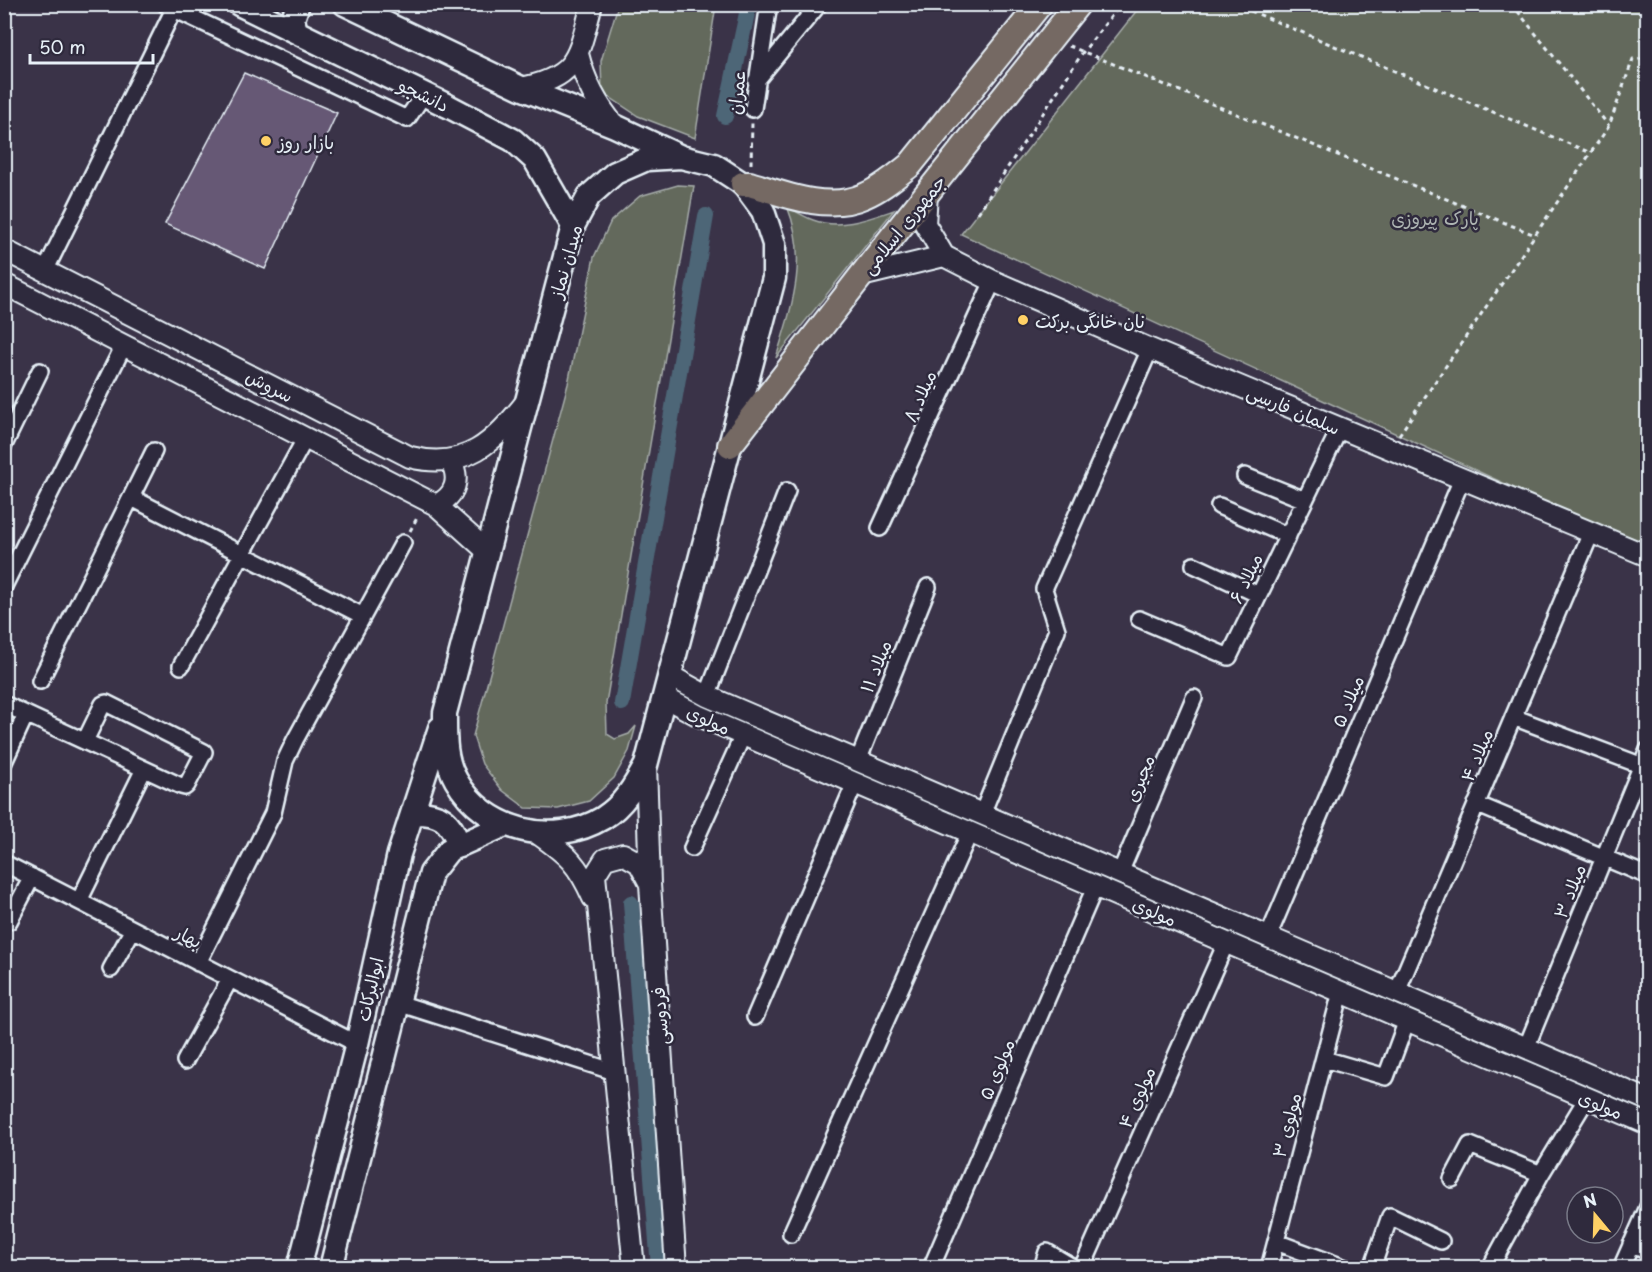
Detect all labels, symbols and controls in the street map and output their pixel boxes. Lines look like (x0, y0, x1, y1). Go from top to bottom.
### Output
scale bar (30, 27, 153, 65)
text: 50 m (39, 33, 86, 60)
street label: عمران (720, 68, 752, 116)
street label: دانشجو (393, 70, 454, 118)
place label: بازار روز (276, 128, 334, 155)
marker: بازار روز (259, 134, 273, 148)
street label: جمهوری اسلامی (854, 168, 952, 280)
park label: پارک پیروزی (1391, 204, 1479, 231)
street label: میدان نماز (541, 221, 588, 303)
place label: نان خانگی برکت (1035, 307, 1145, 334)
marker: نان خانگی برکت (1016, 313, 1030, 327)
street label: سروش (242, 362, 298, 408)
street label: میلاد ۸ (896, 366, 942, 426)
street label: سلمان فارسی (1243, 377, 1345, 441)
street label: میلاد ۶ (1221, 548, 1269, 608)
street label: میلاد ۱۱ (852, 636, 898, 696)
street label: میلاد ۵ (1324, 671, 1370, 731)
street label: مولوی (683, 697, 735, 741)
street label: میلاد ۴ (1453, 724, 1499, 786)
street label: مجیری (1117, 750, 1161, 806)
street label: میلاد ۳ (1546, 860, 1592, 922)
street label: مولوی (1129, 889, 1181, 933)
street label: بهار (169, 917, 207, 954)
street label: ابوالبرکات (348, 954, 390, 1024)
street label: فردوسی (643, 986, 675, 1046)
street label: مولوی ۵ (971, 1034, 1021, 1104)
street label: مولوی ۴ (1110, 1062, 1162, 1132)
street label: مولوی (1575, 1083, 1627, 1125)
street label: مولوی ۳ (1264, 1090, 1308, 1160)
north arrow (1565, 1185, 1625, 1245)
text: N (1580, 1186, 1600, 1213)

